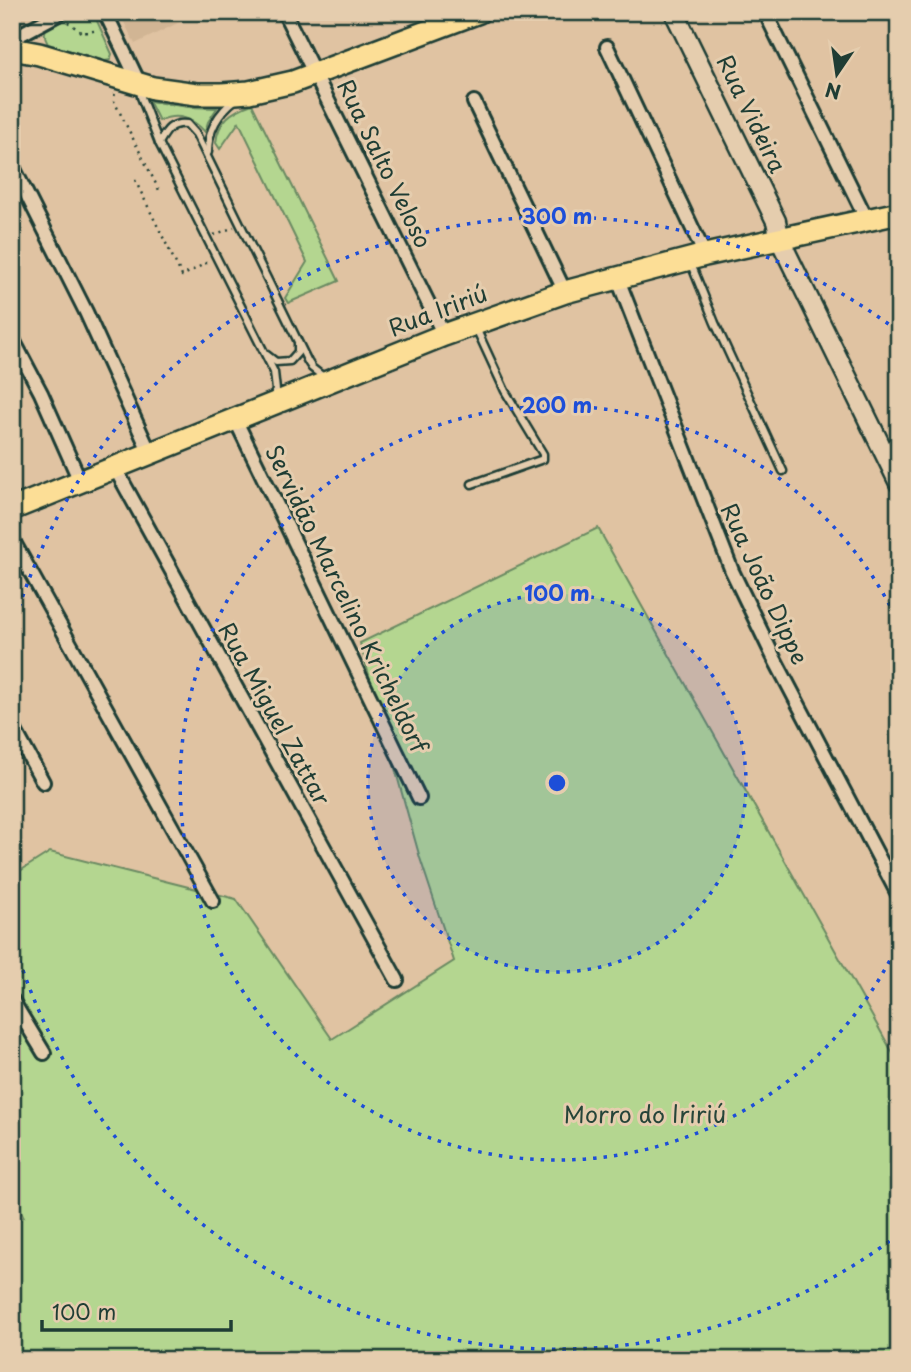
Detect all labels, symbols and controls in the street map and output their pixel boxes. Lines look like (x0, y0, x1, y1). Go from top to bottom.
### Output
north arrow (802, 38, 872, 108)
street label: Rua Videira (709, 48, 796, 178)
street label: Rua Salto Veloso (329, 73, 441, 254)
text: N (822, 76, 843, 107)
text: 300 m (522, 199, 592, 231)
street label: Rua Iririú (383, 275, 492, 344)
text: 200 m (522, 388, 592, 420)
street label: Servidão Marcelino Kricheldorf (257, 438, 438, 760)
street label: Rua João Dippe (713, 497, 818, 670)
text: 100 m (524, 576, 590, 608)
street label: Rua Miguel Zattar (210, 615, 340, 812)
centre of rings (545, 771, 569, 795)
park label: Morro do Iririú (564, 1096, 726, 1131)
scale bar (42, 1288, 231, 1332)
text: 100 m (52, 1295, 116, 1327)

